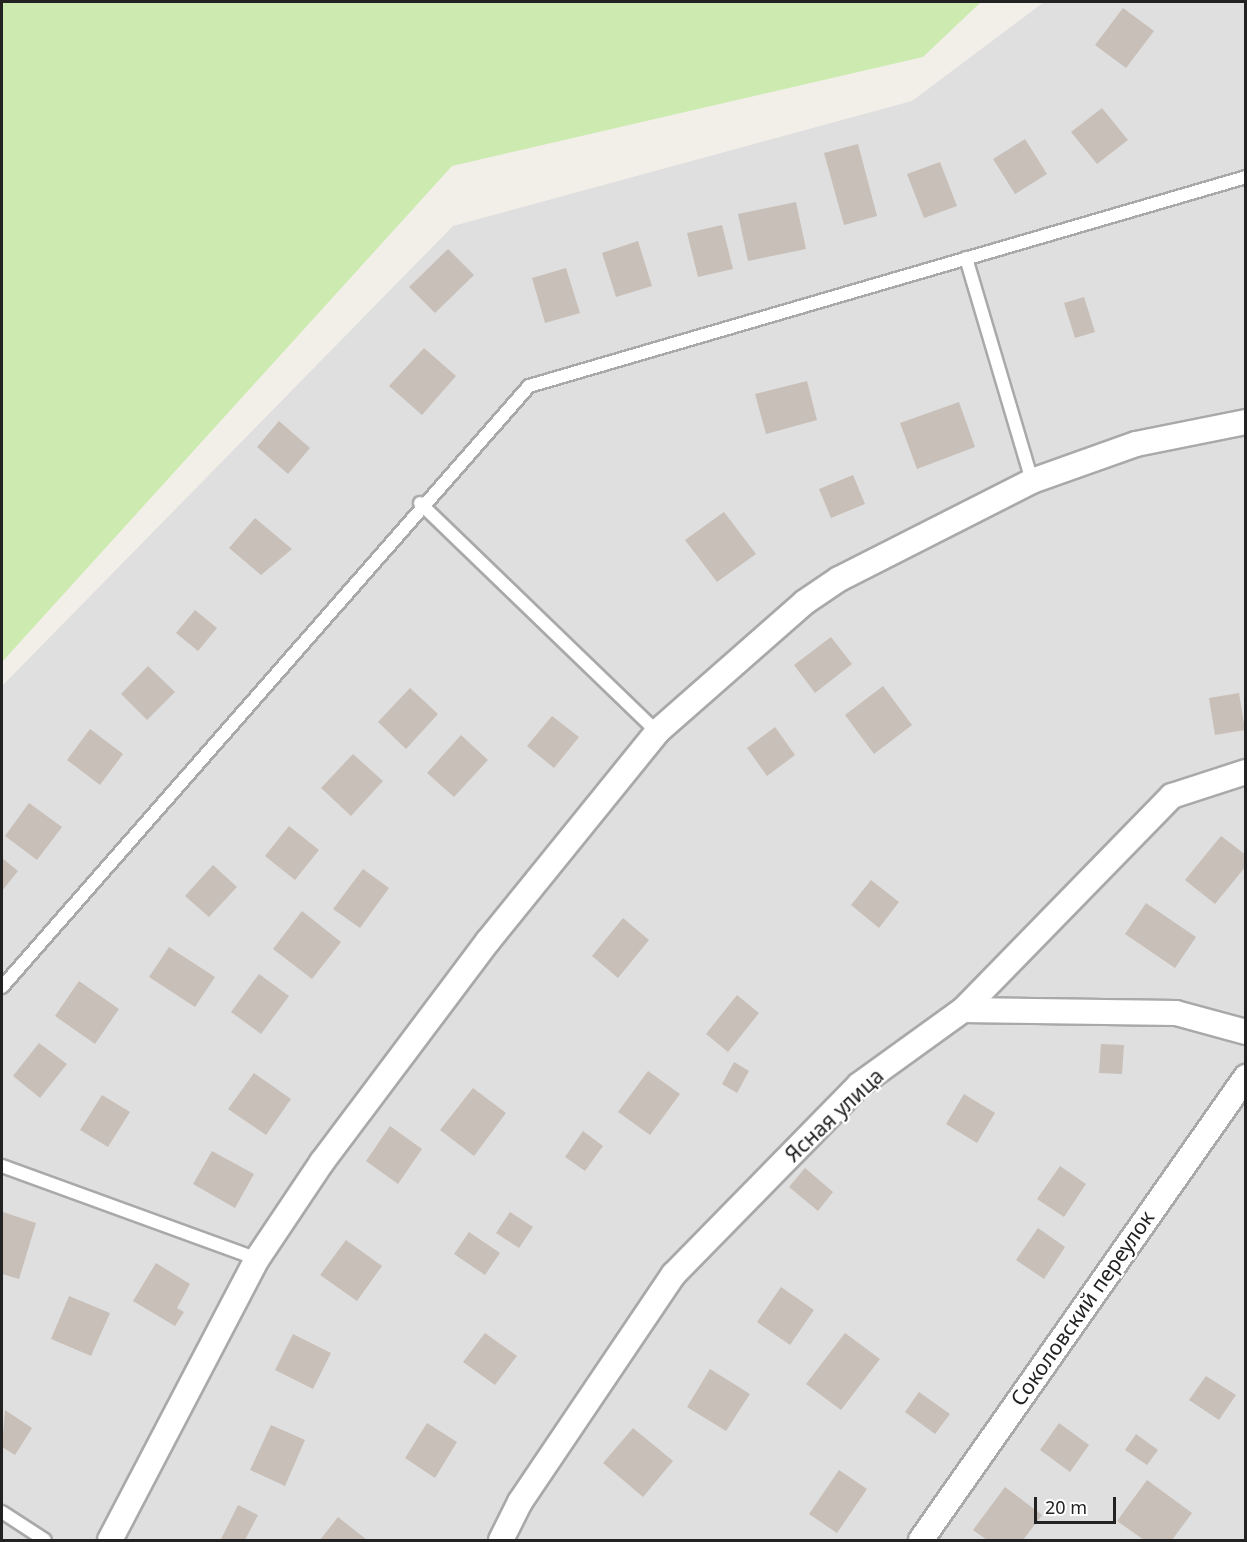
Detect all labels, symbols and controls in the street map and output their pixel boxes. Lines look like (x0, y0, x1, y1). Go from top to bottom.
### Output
street label: Ясная улица (780, 1063, 888, 1167)
street label: Соколовский переулок (1005, 1206, 1159, 1410)
scale bar (1037, 1485, 1120, 1523)
text: 20 m (1045, 1495, 1087, 1519)

